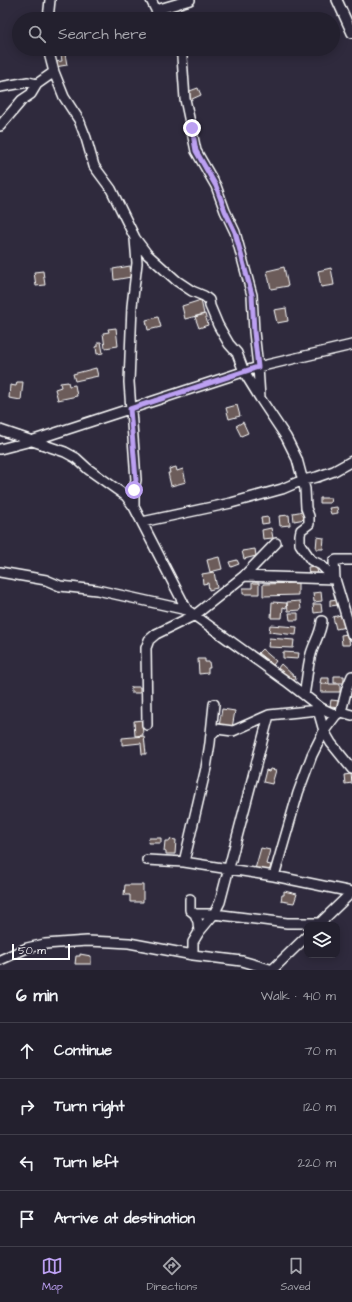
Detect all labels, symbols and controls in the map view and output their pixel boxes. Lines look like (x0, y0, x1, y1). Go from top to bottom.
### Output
search box (12, 12, 340, 56)
icon: search (26, 23, 48, 45)
text: Search here (58, 24, 147, 45)
route end (183, 119, 201, 137)
route start (125, 481, 143, 499)
map controls (304, 922, 340, 958)
button: layers (304, 922, 340, 958)
scale bar (12, 942, 70, 961)
text: 50 m (18, 943, 46, 958)
text: 6 min (16, 984, 58, 1008)
text: Walk · 410 m (261, 987, 336, 1005)
icon: ahead (16, 1040, 38, 1062)
text: Continue (54, 1040, 112, 1061)
text: 70 m (304, 1042, 336, 1060)
icon: right (16, 1096, 38, 1118)
text: Turn right (54, 1096, 125, 1117)
text: 120 m (303, 1098, 336, 1116)
icon: left (16, 1152, 38, 1174)
text: Turn left (54, 1152, 118, 1173)
text: 220 m (298, 1154, 336, 1172)
icon: arrive (16, 1208, 38, 1230)
text: Arrive at destination (54, 1208, 195, 1229)
tab: Map (41, 1255, 63, 1294)
tab: Directions (146, 1255, 198, 1294)
tab: Saved (281, 1255, 311, 1294)

